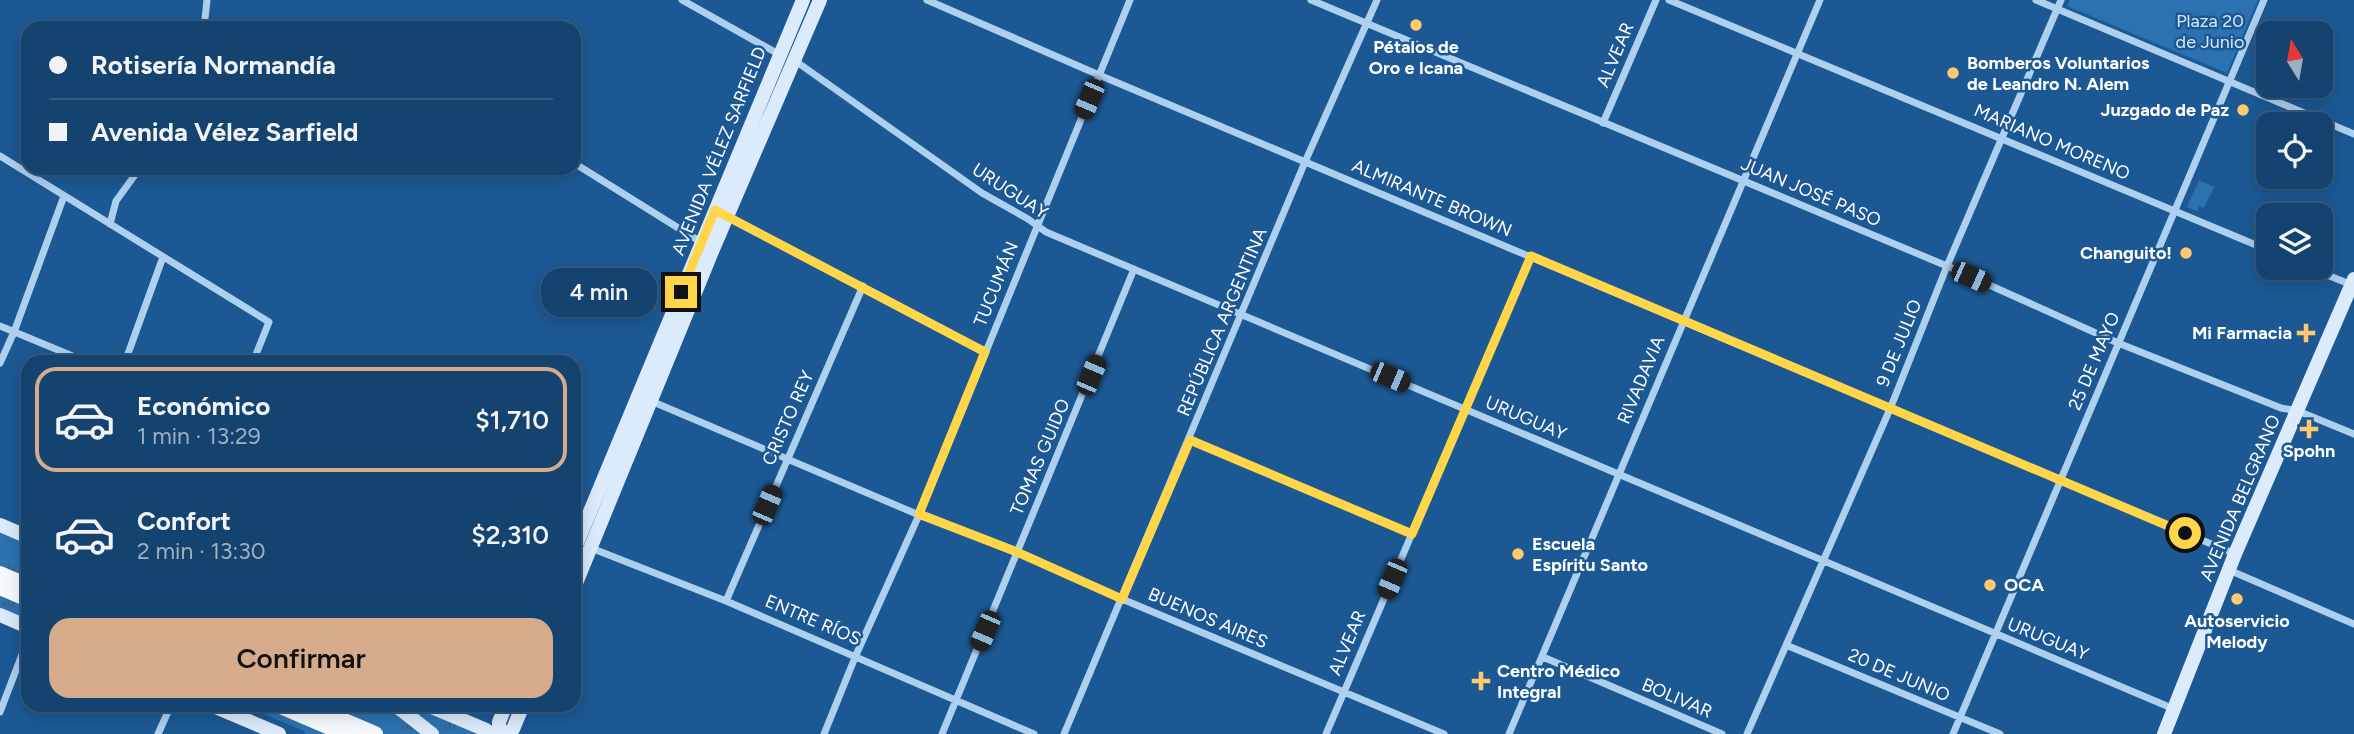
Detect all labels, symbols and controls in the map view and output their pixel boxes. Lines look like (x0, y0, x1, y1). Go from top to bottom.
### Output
park label: Plaza 20 de Junio (2176, 10, 2244, 53)
marker: Pétalos de Oro e Icana (1408, 17, 1424, 33)
street label: ALVEAR (1592, 19, 1638, 91)
north arrow (2256, 21, 2333, 98)
map controls (2256, 21, 2333, 280)
place label: Pétalos de Oro e Icana (1369, 36, 1463, 79)
street label: AVENIDA VÉLEZ SARFIELD (667, 43, 771, 259)
text: Rotisería Normandía (91, 49, 336, 81)
place label: Bomberos Voluntarios de Leandro N. Alem (1967, 52, 2150, 95)
marker: Bomberos Voluntarios de Leandro N. Alem (1945, 65, 1961, 81)
car (1072, 76, 1107, 122)
street label: MARIANO MORENO (1971, 99, 2133, 185)
place label: Juzgado de Paz (2101, 99, 2229, 121)
marker: Juzgado de Paz (2235, 102, 2251, 118)
button: locate (2256, 112, 2333, 189)
text: Avenida Vélez Sarfield (91, 116, 358, 148)
street label: JUAN JOSÉ PASO (1738, 153, 1884, 231)
street label: ALMIRANTE BROWN (1349, 154, 1515, 242)
street label: URUGUAY (968, 158, 1052, 224)
button: layers (2256, 203, 2333, 280)
street label: REPÚBLICA ARGENTINA (1172, 224, 1272, 420)
street label: TUCUMÁN (969, 238, 1023, 330)
place label: Changuito! (2080, 242, 2172, 264)
marker: Changuito! (2178, 245, 2194, 261)
car (1948, 259, 1995, 295)
callout: 4 min (541, 268, 656, 316)
route end (665, 276, 697, 308)
text: 4 min (570, 278, 628, 306)
street label: 9 DE JULIO (1872, 296, 1927, 390)
street label: 25 DE MAYO (2063, 309, 2125, 413)
place label: Mi Farmacia (2192, 322, 2292, 344)
marker: Mi Farmacia (2298, 325, 2314, 341)
street label: RIVADAVIA (1613, 333, 1669, 427)
car (1074, 352, 1109, 398)
car (1367, 359, 1414, 395)
street label: CRISTO REY (757, 367, 819, 469)
icon: car (53, 388, 116, 451)
text: Económico (137, 390, 270, 422)
street label: URUGUAY (1482, 391, 1570, 445)
street label: TOMAS GUIDO (1006, 395, 1074, 519)
text: $1,710 (475, 404, 549, 436)
street label: AVENIDA BELGRANO (2195, 412, 2285, 584)
marker: Spohn (2301, 421, 2317, 437)
text: 1 min · 13:29 (137, 422, 261, 450)
place label: Spohn (2283, 440, 2335, 462)
car (750, 482, 785, 528)
icon: car (53, 503, 116, 566)
text: Confort (137, 505, 231, 537)
route start (2169, 517, 2201, 549)
text: $2,310 (471, 519, 549, 551)
place label: Escuela Espíritu Santo (1532, 533, 1648, 576)
text: 2 min · 13:30 (137, 537, 266, 565)
marker: Escuela Espíritu Santo (1510, 546, 1526, 562)
car (1375, 556, 1410, 602)
place label: OCA (2004, 574, 2044, 596)
marker: OCA (1982, 577, 1998, 593)
street label: BUENOS AIRES (1145, 583, 1271, 653)
street label: ENTRE RÍOS (762, 590, 864, 650)
marker: Autoservicio Melody (2229, 591, 2245, 607)
street label: ALVEAR (1324, 607, 1370, 679)
car (968, 608, 1003, 654)
place label: Autoservicio Melody (2184, 610, 2290, 653)
street label: URUGUAY (2004, 613, 2092, 665)
button: Confirmar (49, 618, 553, 698)
street label: 20 DE JUNIO (1845, 644, 1953, 706)
place label: Centro Médico Integral (1497, 660, 1620, 703)
marker: Centro Médico Integral (1471, 671, 1491, 691)
street label: BOLIVAR (1638, 673, 1716, 723)

